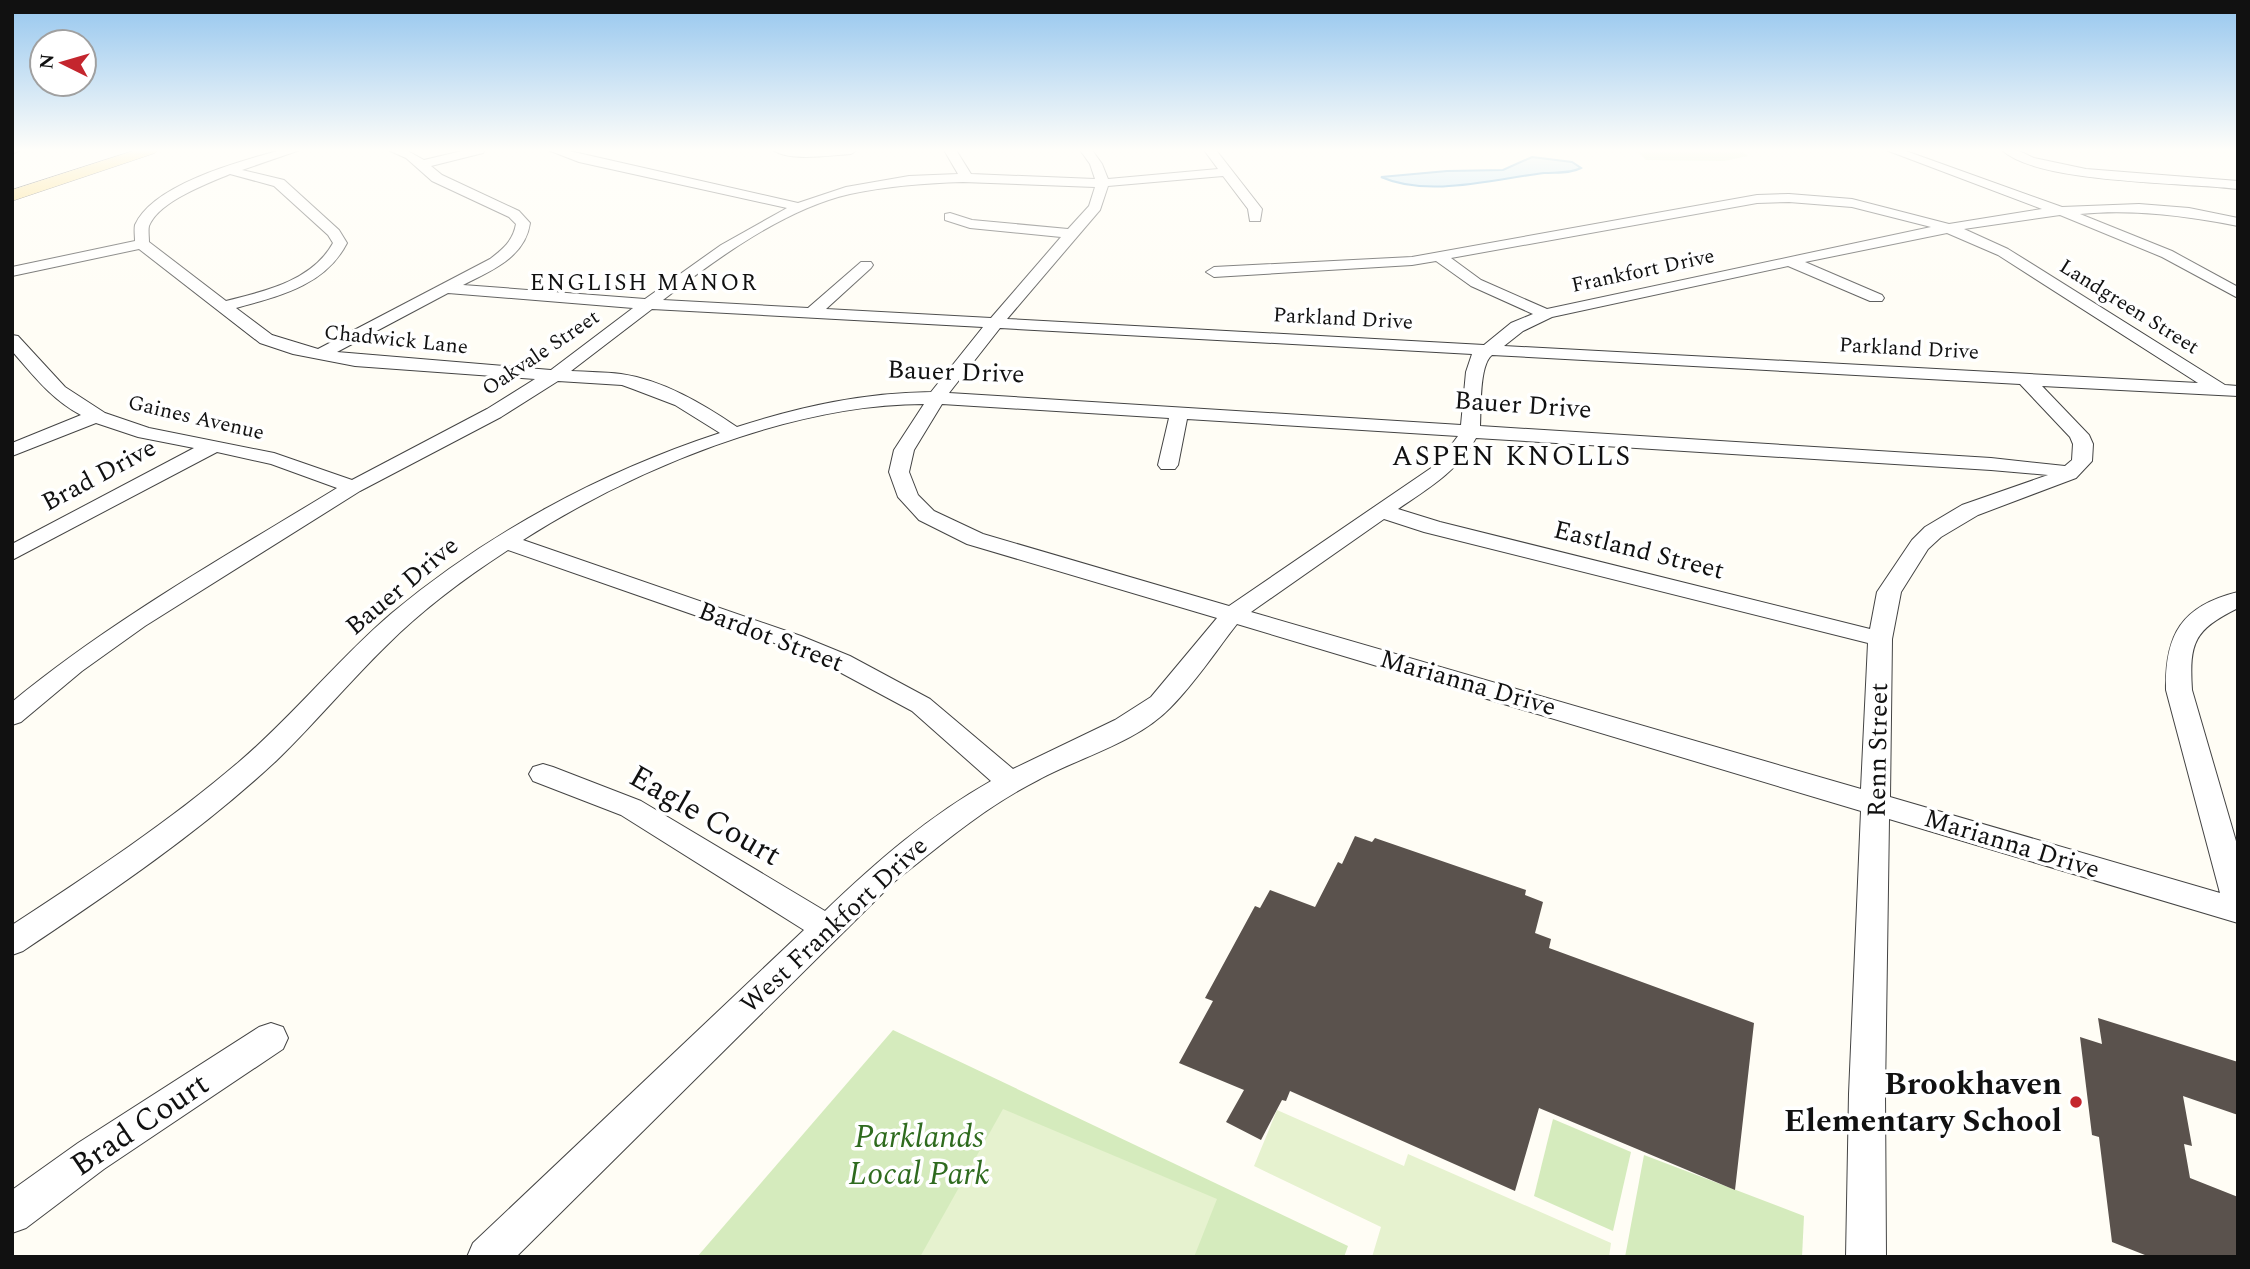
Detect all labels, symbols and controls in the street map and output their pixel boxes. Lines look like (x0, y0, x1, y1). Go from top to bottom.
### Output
north arrow (28, 28, 98, 98)
text: N (32, 53, 63, 71)
street label: Frankfort Drive (1568, 240, 1718, 302)
street label: Landgreen Street (2053, 251, 2205, 363)
district label: ENGLISH MANOR (530, 266, 758, 301)
street label: Parkland Drive (1272, 299, 1414, 339)
street label: Oakvale Street (476, 302, 606, 404)
street label: Chadwick Lane (322, 317, 470, 363)
street label: Parkland Drive (1838, 329, 1980, 369)
street label: Bauer Drive (887, 350, 1025, 394)
street label: Bauer Drive (1453, 380, 1593, 430)
street label: Gaines Avenue (125, 387, 267, 449)
street label: Brad Drive (34, 428, 164, 522)
district label: ASPEN KNOLLS (1392, 435, 1632, 478)
street label: Eastland Street (1549, 509, 1729, 591)
street label: Bauer Drive (336, 526, 468, 646)
street label: Bardot Street (693, 591, 849, 683)
street label: Marianna Drive (1375, 639, 1561, 727)
street label: Renn Street (1857, 682, 1899, 818)
street label: Eagle Court (620, 753, 790, 879)
street label: Marianna Drive (1919, 798, 2105, 890)
street label: West Frankfort Drive (731, 827, 937, 1023)
street label: Brad Court (61, 1060, 219, 1190)
place label: Brookhaven Elementary School (1784, 1060, 2062, 1146)
marker: Brookhaven Elementary School (2068, 1094, 2084, 1110)
park label: Parklands Local Park (848, 1113, 990, 1199)

